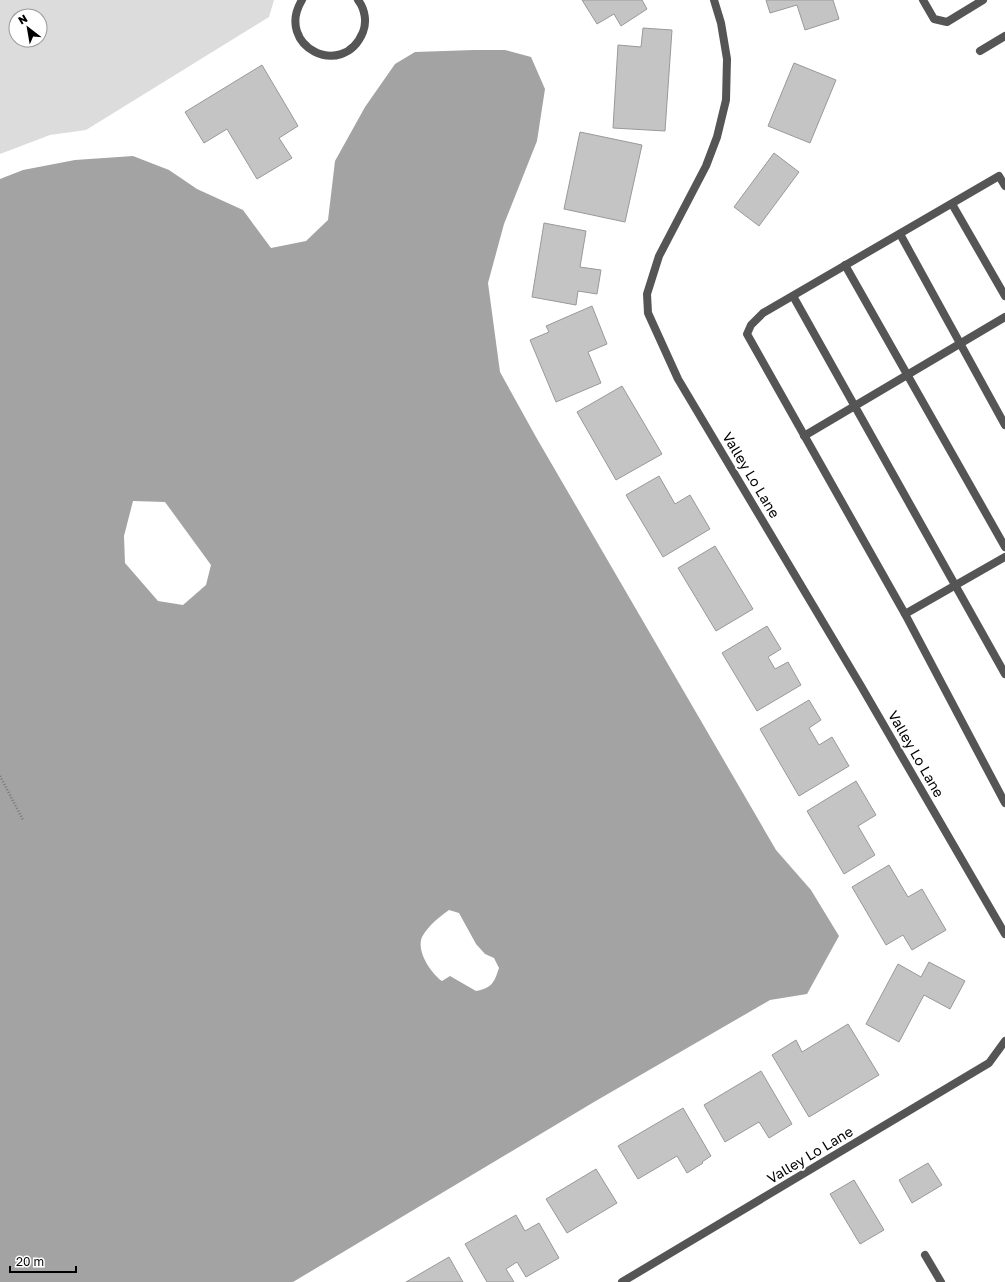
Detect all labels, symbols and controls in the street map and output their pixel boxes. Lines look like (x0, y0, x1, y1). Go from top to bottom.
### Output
north arrow (8, 8, 48, 48)
text: N (16, 11, 30, 27)
street label: Valley Lo Lane (719, 429, 784, 521)
street label: Valley Lo Lane (885, 708, 948, 800)
street label: Valley Lo Lane (764, 1122, 856, 1187)
scale bar (10, 1248, 76, 1274)
text: 20 m (16, 1254, 44, 1269)

